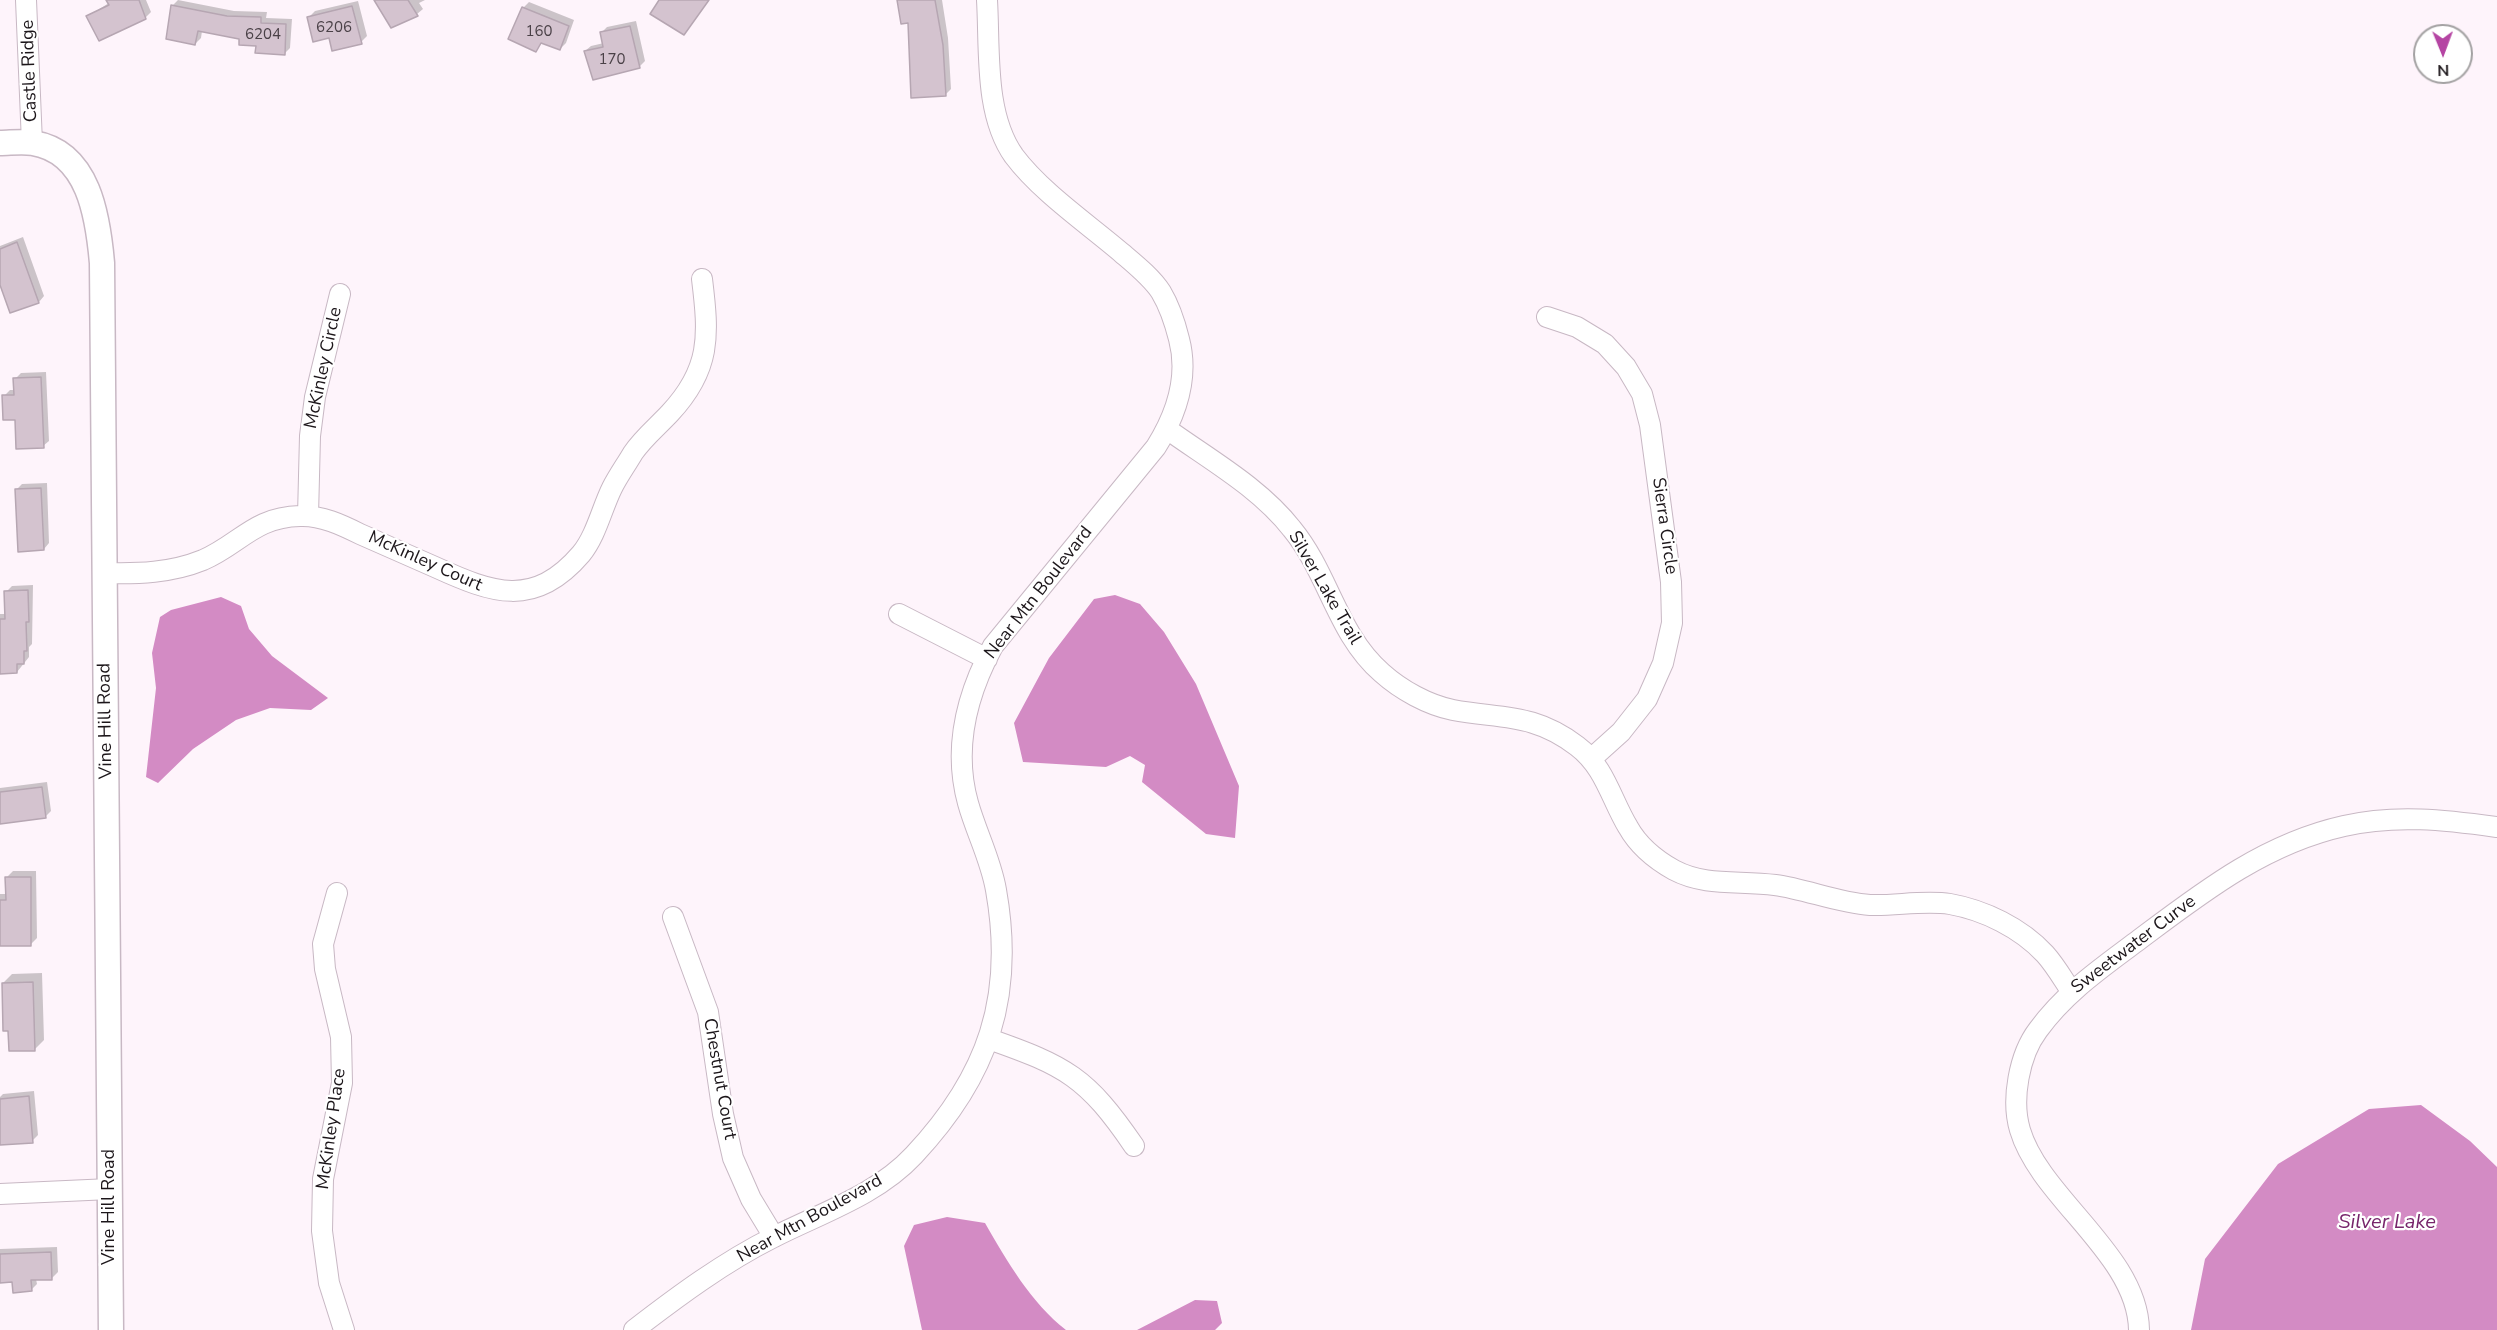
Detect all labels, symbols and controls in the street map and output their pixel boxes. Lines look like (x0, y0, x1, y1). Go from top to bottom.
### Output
street label: Castle Ridge (17, 19, 43, 123)
house number: 6206 (316, 19, 352, 37)
house number: 160 (526, 23, 552, 41)
north arrow (2413, 24, 2473, 84)
house number: 6204 (245, 26, 281, 44)
house number: 170 (599, 51, 625, 69)
text: N (2437, 59, 2449, 81)
street label: McKinley Circle (301, 305, 347, 431)
street label: Sierra Circle (1647, 476, 1681, 576)
street label: Near Mtn Boulevard (980, 522, 1098, 664)
street label: McKinley Court (365, 527, 485, 597)
street label: Silver Lake Trail (1283, 527, 1365, 649)
street label: Vine Hill Road (94, 663, 118, 779)
street label: Sweetwater Curve (2067, 891, 2201, 999)
street label: Chestnut Court (698, 1017, 740, 1141)
street label: McKinley Place (313, 1067, 351, 1191)
street label: Vine Hill Road (99, 1149, 121, 1265)
street label: Near Mtn Boulevard (734, 1170, 886, 1268)
water label: Silver Lake (2338, 1211, 2436, 1235)

